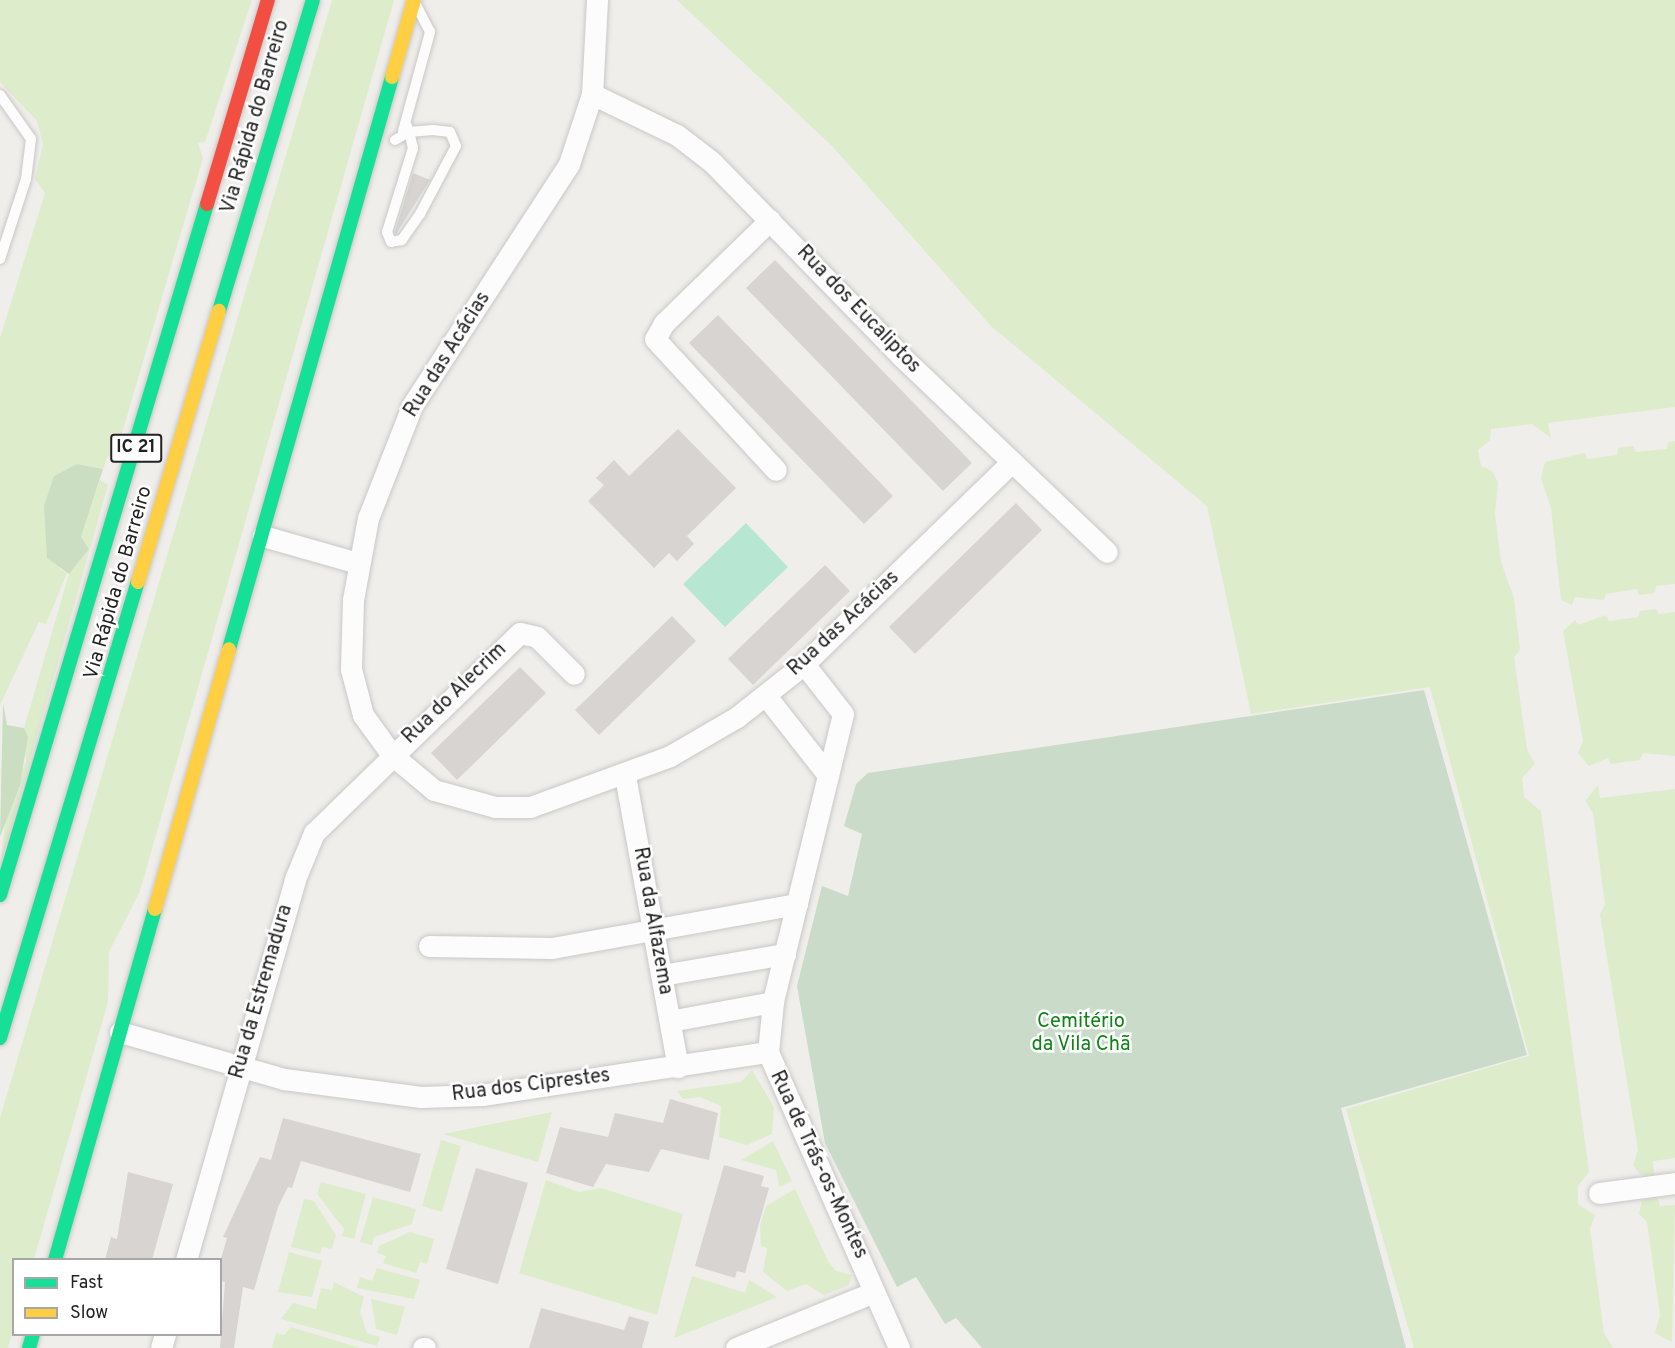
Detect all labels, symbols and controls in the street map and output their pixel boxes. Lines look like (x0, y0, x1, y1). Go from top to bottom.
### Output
street label: Via Rápida do Barreiro (217, 17, 295, 217)
street label: Rua dos Eucaliptos (791, 241, 925, 379)
street label: Rua das Acácias (400, 287, 496, 423)
road number: IC 21 (109, 433, 163, 463)
street label: Via Rápida do Barreiro (80, 483, 158, 683)
street label: Rua das Acácias (783, 566, 905, 682)
street label: Rua do Alecrim (398, 638, 512, 750)
street label: Rua da Alfazema (627, 845, 677, 997)
street label: Rua da Estremadura (226, 902, 298, 1082)
park label: Cemitério da Vila Chã (1031, 1011, 1131, 1058)
street label: Rua dos Ciprestes (450, 1064, 612, 1108)
street label: Rua de Trás-os-Montes (764, 1067, 872, 1263)
legend (12, 1258, 222, 1336)
text: Fast (70, 1272, 103, 1295)
text: Slow (70, 1302, 108, 1325)

